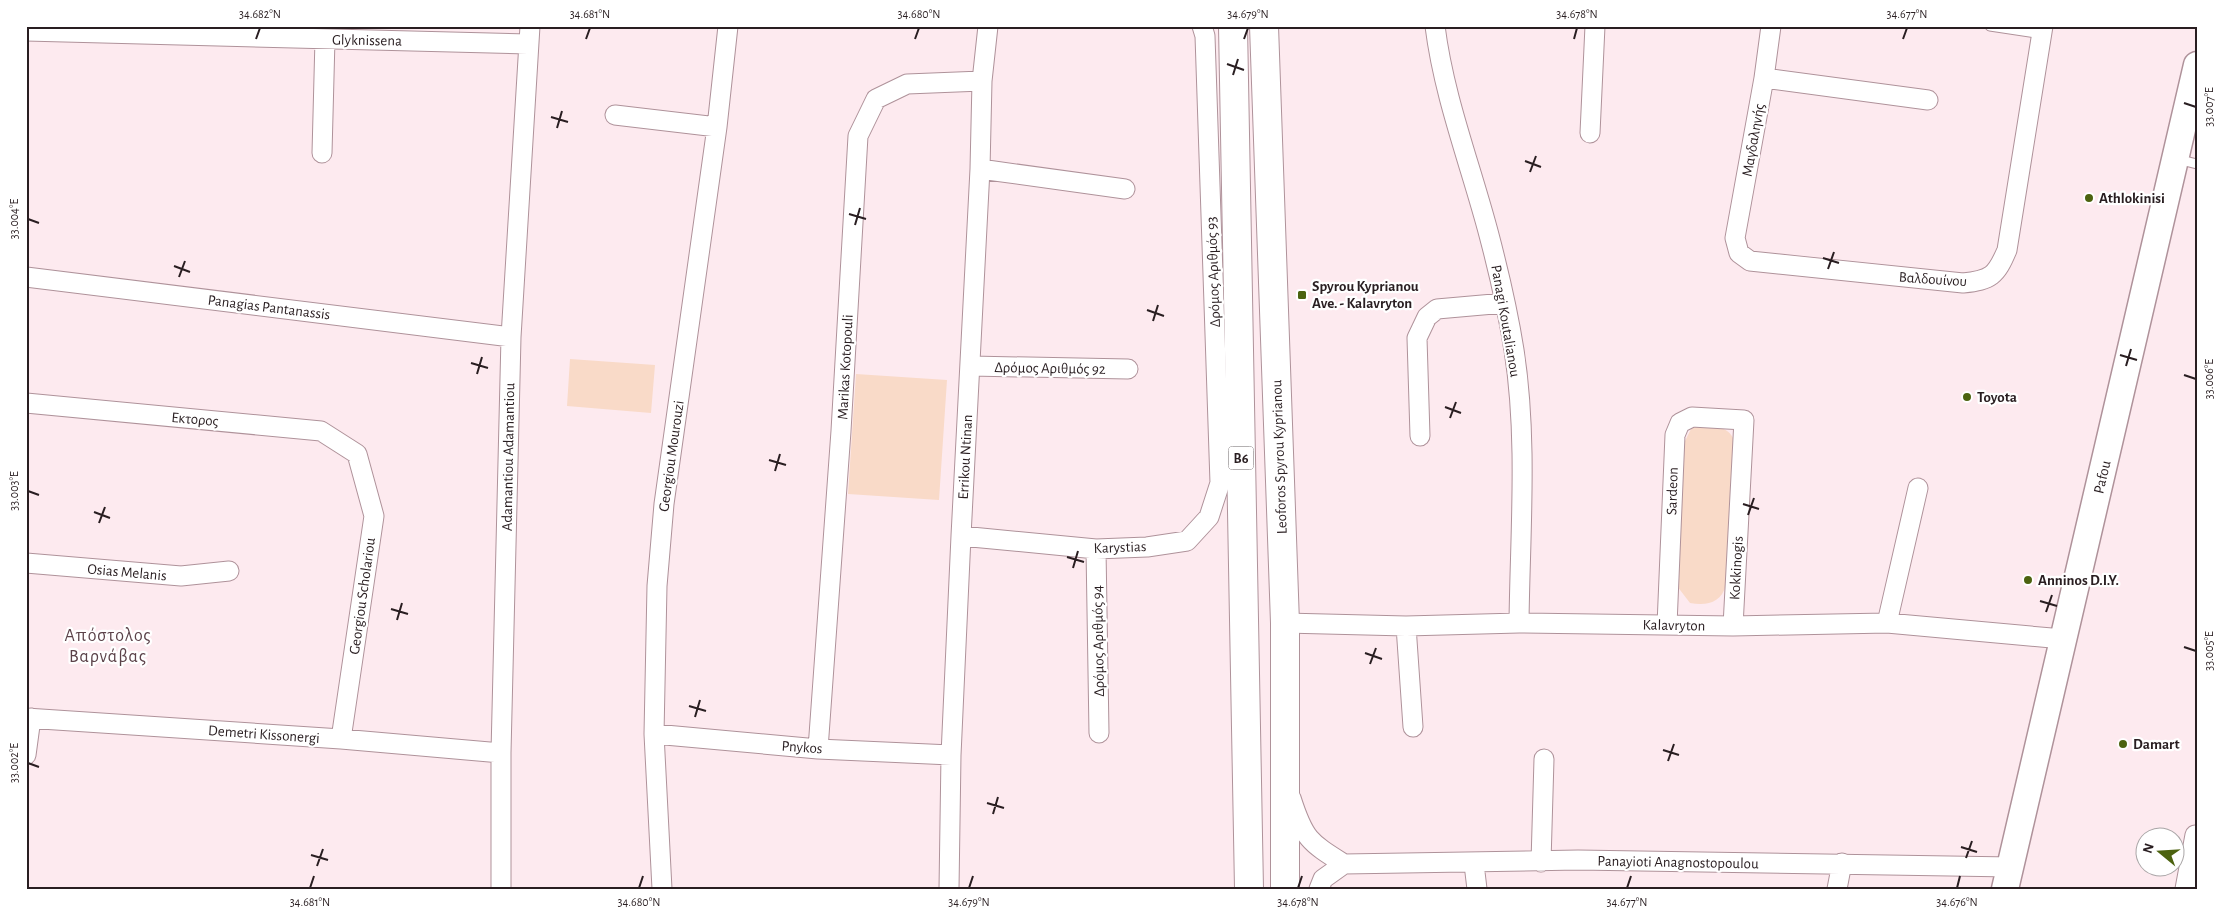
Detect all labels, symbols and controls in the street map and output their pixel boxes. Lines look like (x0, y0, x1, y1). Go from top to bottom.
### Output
text: 34.682°N (239, 8, 281, 20)
text: 34.681°N (570, 8, 610, 20)
text: 34.680°N (898, 8, 940, 20)
text: 34.679°N (1227, 8, 1269, 20)
text: 34.678°N (1556, 8, 1598, 20)
text: 34.677°N (1887, 8, 1927, 20)
street label: Glyknissena (332, 32, 402, 49)
text: 33.007°E (2203, 87, 2215, 127)
street label: Μαγδαληνής (1740, 102, 1767, 178)
place label: Athlokinisi (2099, 191, 2165, 206)
marker: Athlokinisi (2083, 192, 2095, 204)
text: 33.004°E (8, 199, 20, 239)
street label: Δρόμος Αριθμός 93 (1204, 216, 1223, 328)
street label: Panagi Koutalianou (1488, 264, 1523, 379)
street label: Βαλδουίνου (1898, 270, 1968, 289)
place label: Spyrou Kyprianou Ave. - Kalavryton (1312, 279, 1419, 311)
marker: Spyrou Kyprianou Ave. - Kalavryton (1296, 289, 1308, 301)
street label: Panagias Pantanassis (207, 293, 331, 322)
street label: Marikas Kotopouli (835, 314, 856, 420)
text: 33.006°E (2203, 359, 2215, 399)
street label: Δρόμος Αριθμός 92 (994, 360, 1106, 377)
street label: Leoforos Spyrou Kyprianou (1269, 379, 1290, 535)
street label: Adamantiou Adamantiou (500, 382, 517, 531)
place label: Toyota (1977, 390, 2017, 405)
marker: Toyota (1961, 391, 1973, 403)
street label: Georgiou Mourouzi (656, 399, 687, 513)
street label: Εκτορος (171, 410, 219, 429)
street label: Errikou Ntinan (956, 414, 975, 500)
road number: B6 (1228, 446, 1254, 469)
street label: Pafou (2091, 459, 2114, 495)
street label: Sardeon (1664, 467, 1681, 515)
text: 33.003°E (8, 471, 20, 511)
street label: Georgiou Scholariou (347, 536, 378, 655)
street label: Kokkinogis (1727, 536, 1746, 600)
street label: Karystias (1093, 539, 1147, 556)
street label: Osias Melanis (87, 562, 167, 583)
place label: Anninos D.I.Y. (2038, 573, 2119, 588)
marker: Anninos D.I.Y. (2022, 574, 2034, 586)
street label: Δρόμος Αριθμός 94 (1090, 585, 1107, 697)
street label: Kalavryton (1642, 617, 1705, 634)
district label: Απόστολος Βαρνάβας (64, 627, 152, 666)
text: 33.005°E (2203, 631, 2215, 671)
street label: Demetri Kissonergi (208, 723, 320, 746)
place label: Damart (2133, 737, 2179, 752)
marker: Damart (2117, 738, 2129, 750)
street label: Pnykos (781, 739, 823, 756)
text: 33.002°E (8, 743, 20, 783)
north arrow (2136, 828, 2186, 878)
text: N (2140, 841, 2157, 855)
street label: Panayioti Anagnostopoulou (1597, 854, 1759, 871)
text: 34.681°N (290, 896, 330, 908)
text: 34.680°N (618, 896, 660, 908)
text: 34.679°N (948, 896, 990, 908)
text: 34.678°N (1277, 896, 1319, 908)
text: 34.677°N (1607, 896, 1647, 908)
text: 34.676°N (1936, 896, 1978, 908)

